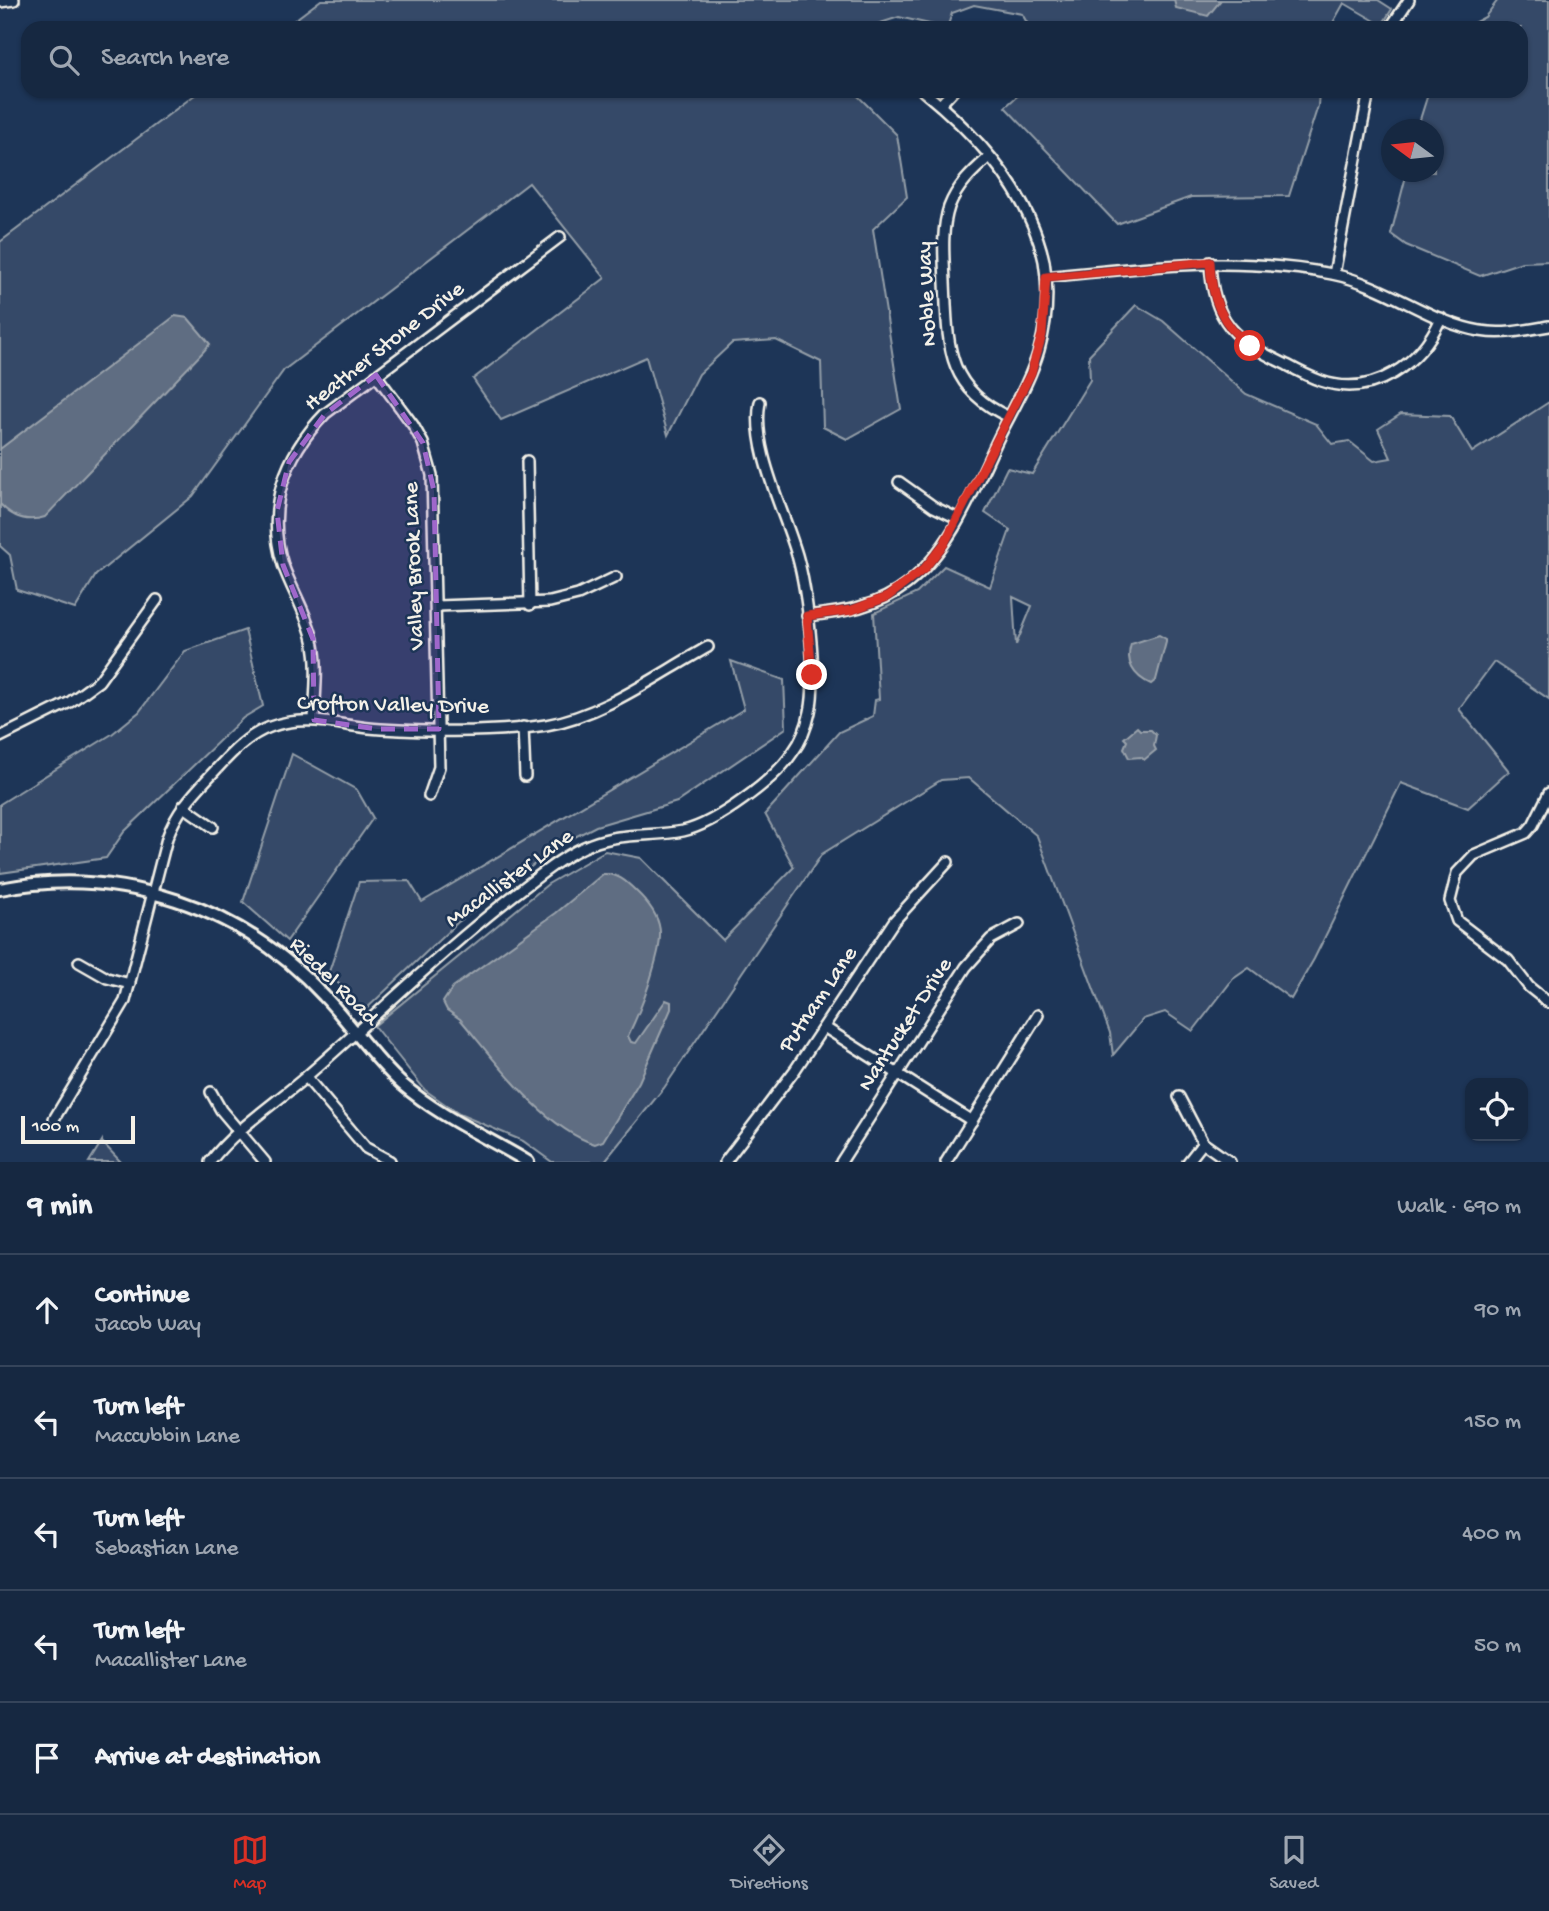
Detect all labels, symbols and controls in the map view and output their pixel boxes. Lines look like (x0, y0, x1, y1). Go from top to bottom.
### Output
search box (21, 21, 1528, 98)
icon: search (45, 41, 83, 79)
text: Search here (101, 44, 229, 75)
north arrow (1381, 119, 1444, 182)
street label: Noble Way (912, 241, 944, 347)
street label: Heather Stone Drive (300, 276, 471, 418)
route start (1234, 330, 1265, 361)
street label: Valley Brook Lane (399, 481, 431, 651)
route end (796, 659, 827, 690)
street label: Crofton Valley Drive (297, 691, 490, 721)
street label: Macallister Lane (441, 823, 580, 935)
street label: Riedel Road (283, 932, 384, 1033)
street label: Putnam Lane (773, 941, 865, 1059)
street label: Nantucket Drive (853, 952, 960, 1097)
map controls (1465, 1078, 1528, 1141)
button: locate (1465, 1078, 1528, 1141)
scale bar (21, 1113, 135, 1145)
text: 100 m (32, 1116, 79, 1139)
text: 9 min (28, 1190, 92, 1225)
text: Walk · 690 m (1397, 1194, 1521, 1221)
text: Continue (95, 1281, 189, 1312)
icon: ahead (28, 1291, 66, 1329)
text: 90 m (1475, 1297, 1521, 1324)
text: Jacob Way (95, 1312, 201, 1339)
text: Turn left (95, 1393, 183, 1424)
icon: left (28, 1403, 66, 1441)
text: 150 m (1465, 1409, 1521, 1436)
text: Maccubbin Lane (95, 1424, 240, 1451)
text: Turn left (95, 1505, 183, 1536)
icon: left (28, 1515, 66, 1553)
text: 400 m (1462, 1521, 1521, 1548)
text: Sebastian Lane (95, 1536, 238, 1563)
text: Turn left (95, 1617, 183, 1648)
icon: left (28, 1627, 66, 1665)
text: 50 m (1474, 1633, 1521, 1660)
text: Macallister Lane (95, 1648, 247, 1675)
icon: arrive (28, 1739, 66, 1777)
text: Arrive at destination (95, 1743, 320, 1774)
tab: Map (231, 1831, 269, 1896)
tab: Directions (731, 1831, 808, 1896)
tab: Saved (1269, 1831, 1318, 1896)

